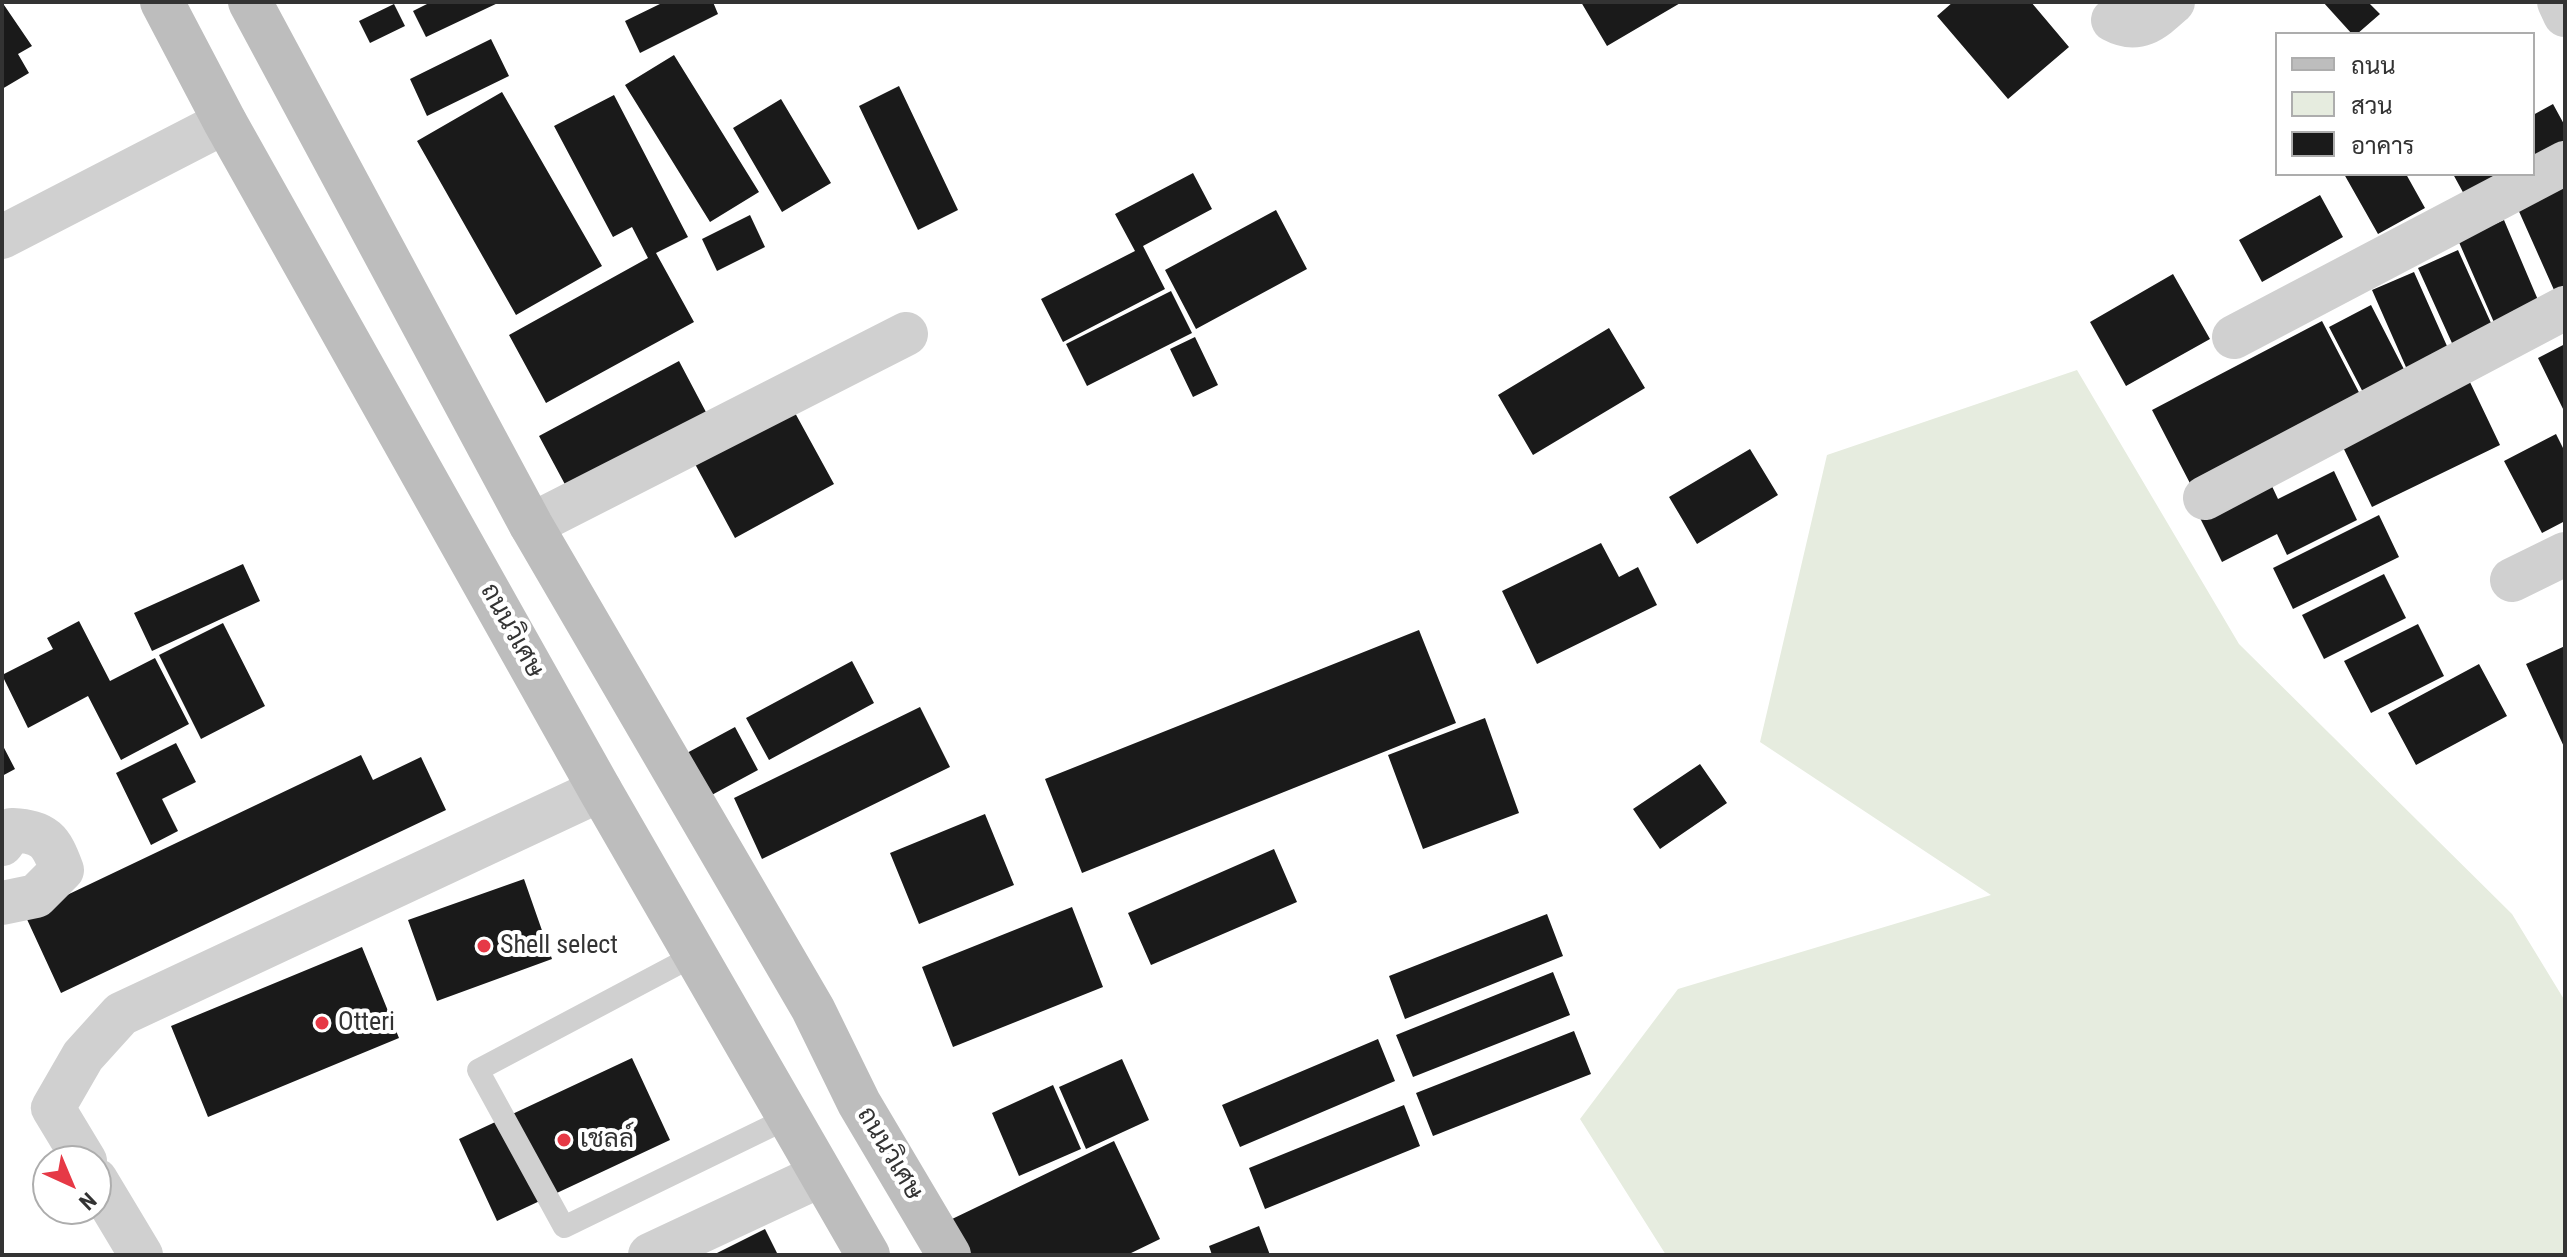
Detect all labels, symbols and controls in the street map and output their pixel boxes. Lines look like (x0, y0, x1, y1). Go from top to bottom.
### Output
legend (2275, 32, 2535, 176)
text: ถนน (2351, 52, 2396, 80)
text: สวน (2351, 92, 2393, 120)
text: อาคาร (2351, 132, 2414, 160)
street label: ถนนวิเศษ (472, 578, 550, 684)
place label: Shell select (500, 930, 618, 962)
marker: Shell select (475, 937, 493, 955)
place label: Otteri (338, 1007, 395, 1039)
marker: Otteri (313, 1014, 331, 1032)
street label: ถนนวิเศษ (849, 1102, 929, 1206)
place label: เชลล์ (580, 1124, 634, 1156)
marker: เชลล์ (555, 1131, 573, 1149)
north arrow (32, 1145, 112, 1225)
text: N (74, 1188, 101, 1215)

